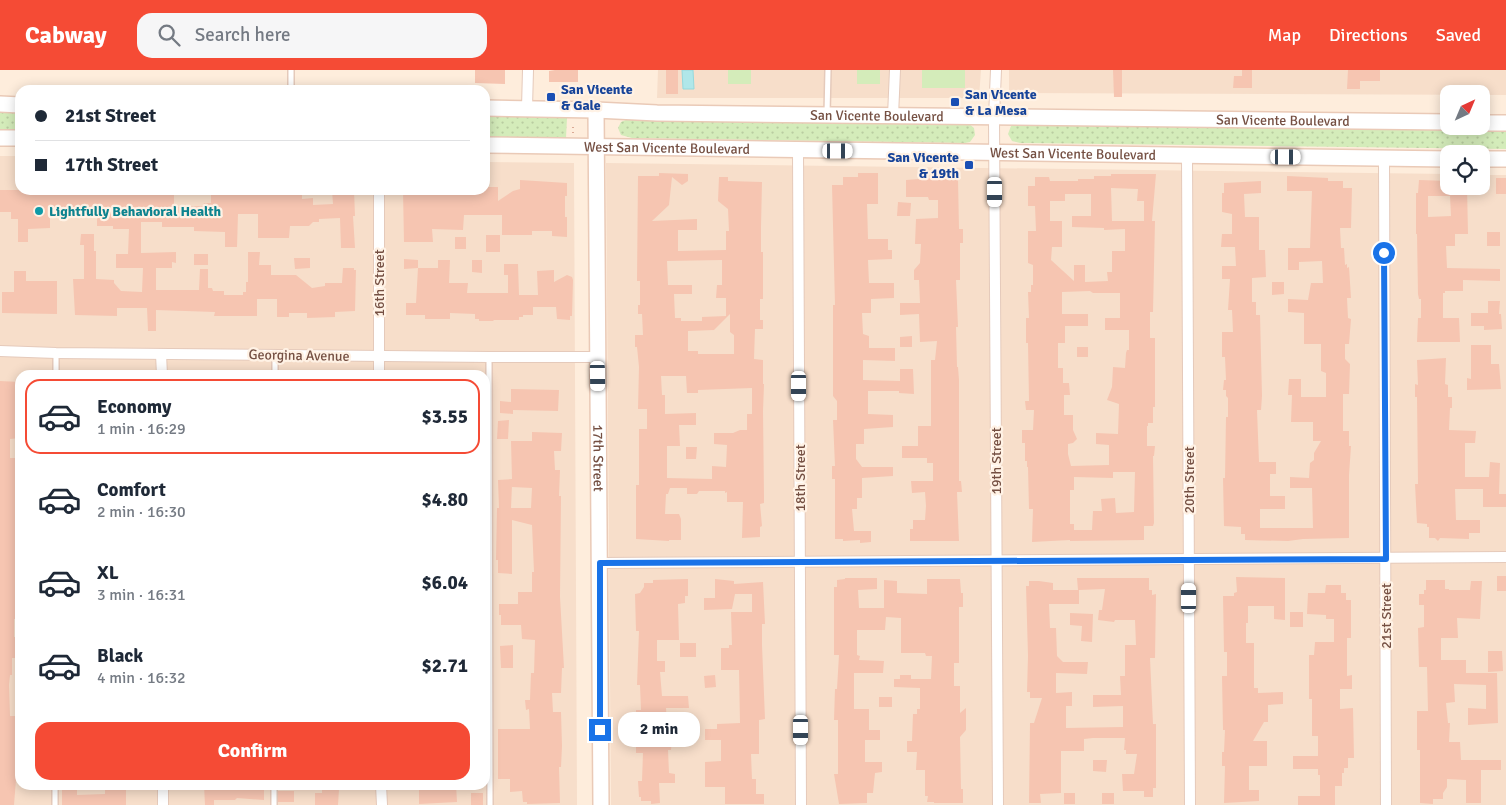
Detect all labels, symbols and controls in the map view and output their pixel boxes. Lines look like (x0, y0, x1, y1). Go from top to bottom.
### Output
search box (137, 13, 487, 58)
text: Cabway (25, 20, 107, 50)
icon: search (155, 21, 183, 49)
text: Search here (195, 23, 291, 47)
text: Map (1268, 24, 1301, 46)
text: Directions (1329, 24, 1408, 46)
text: Saved (1436, 24, 1481, 46)
place label: San Vicente & Gale (561, 81, 633, 114)
north arrow (1440, 85, 1490, 135)
map controls (1440, 85, 1490, 195)
place label: San Vicente & La Mesa (965, 86, 1037, 119)
marker: San Vicente & Gale (545, 91, 557, 103)
marker: San Vicente & La Mesa (949, 96, 961, 108)
text: 21st Street (65, 104, 156, 128)
street label: San Vicente Boulevard (810, 107, 944, 125)
street label: San Vicente Boulevard (1216, 111, 1350, 130)
street label: West San Vicente Boulevard (584, 138, 750, 158)
car (823, 144, 853, 159)
street label: West San Vicente Boulevard (990, 144, 1156, 164)
button: locate (1440, 145, 1490, 195)
place label: San Vicente & 19th (887, 149, 959, 182)
car (1271, 150, 1301, 165)
text: 17th Street (65, 153, 158, 177)
marker: San Vicente & 19th (963, 159, 975, 171)
car (987, 177, 1002, 207)
place label: Lightfully Behavioral Health (49, 203, 222, 220)
marker: Lightfully Behavioral Health (33, 205, 45, 217)
route start (1373, 242, 1395, 264)
street label: 16th Street (371, 249, 388, 317)
street label: Georgina Avenue (248, 346, 350, 365)
car (590, 361, 605, 391)
car (791, 371, 806, 401)
icon: car (37, 394, 82, 439)
text: Economy (97, 395, 171, 419)
text: $3.55 (422, 405, 468, 429)
text: 1 min · 16:29 (97, 419, 186, 439)
street label: 17th Street (589, 424, 607, 492)
street label: 19th Street (988, 427, 1005, 495)
street label: 18th Street (792, 444, 809, 512)
street label: 20th Street (1181, 446, 1198, 514)
icon: car (37, 477, 82, 522)
text: Comfort (97, 478, 166, 502)
text: $4.80 (422, 488, 468, 512)
text: 2 min · 16:30 (97, 502, 186, 522)
icon: car (37, 560, 82, 605)
text: XL (97, 561, 119, 585)
text: $6.04 (422, 571, 468, 595)
car (1181, 583, 1196, 613)
street label: 21st Street (1378, 583, 1395, 649)
text: 3 min · 16:31 (97, 585, 186, 605)
icon: car (37, 643, 82, 688)
text: Black (97, 644, 143, 668)
text: $2.71 (422, 654, 468, 678)
text: 4 min · 16:32 (97, 668, 186, 688)
callout: 2 min (618, 712, 700, 748)
car (793, 715, 808, 745)
route end (589, 719, 611, 741)
text: 2 min (640, 719, 678, 739)
button: Confirm (35, 722, 470, 780)

